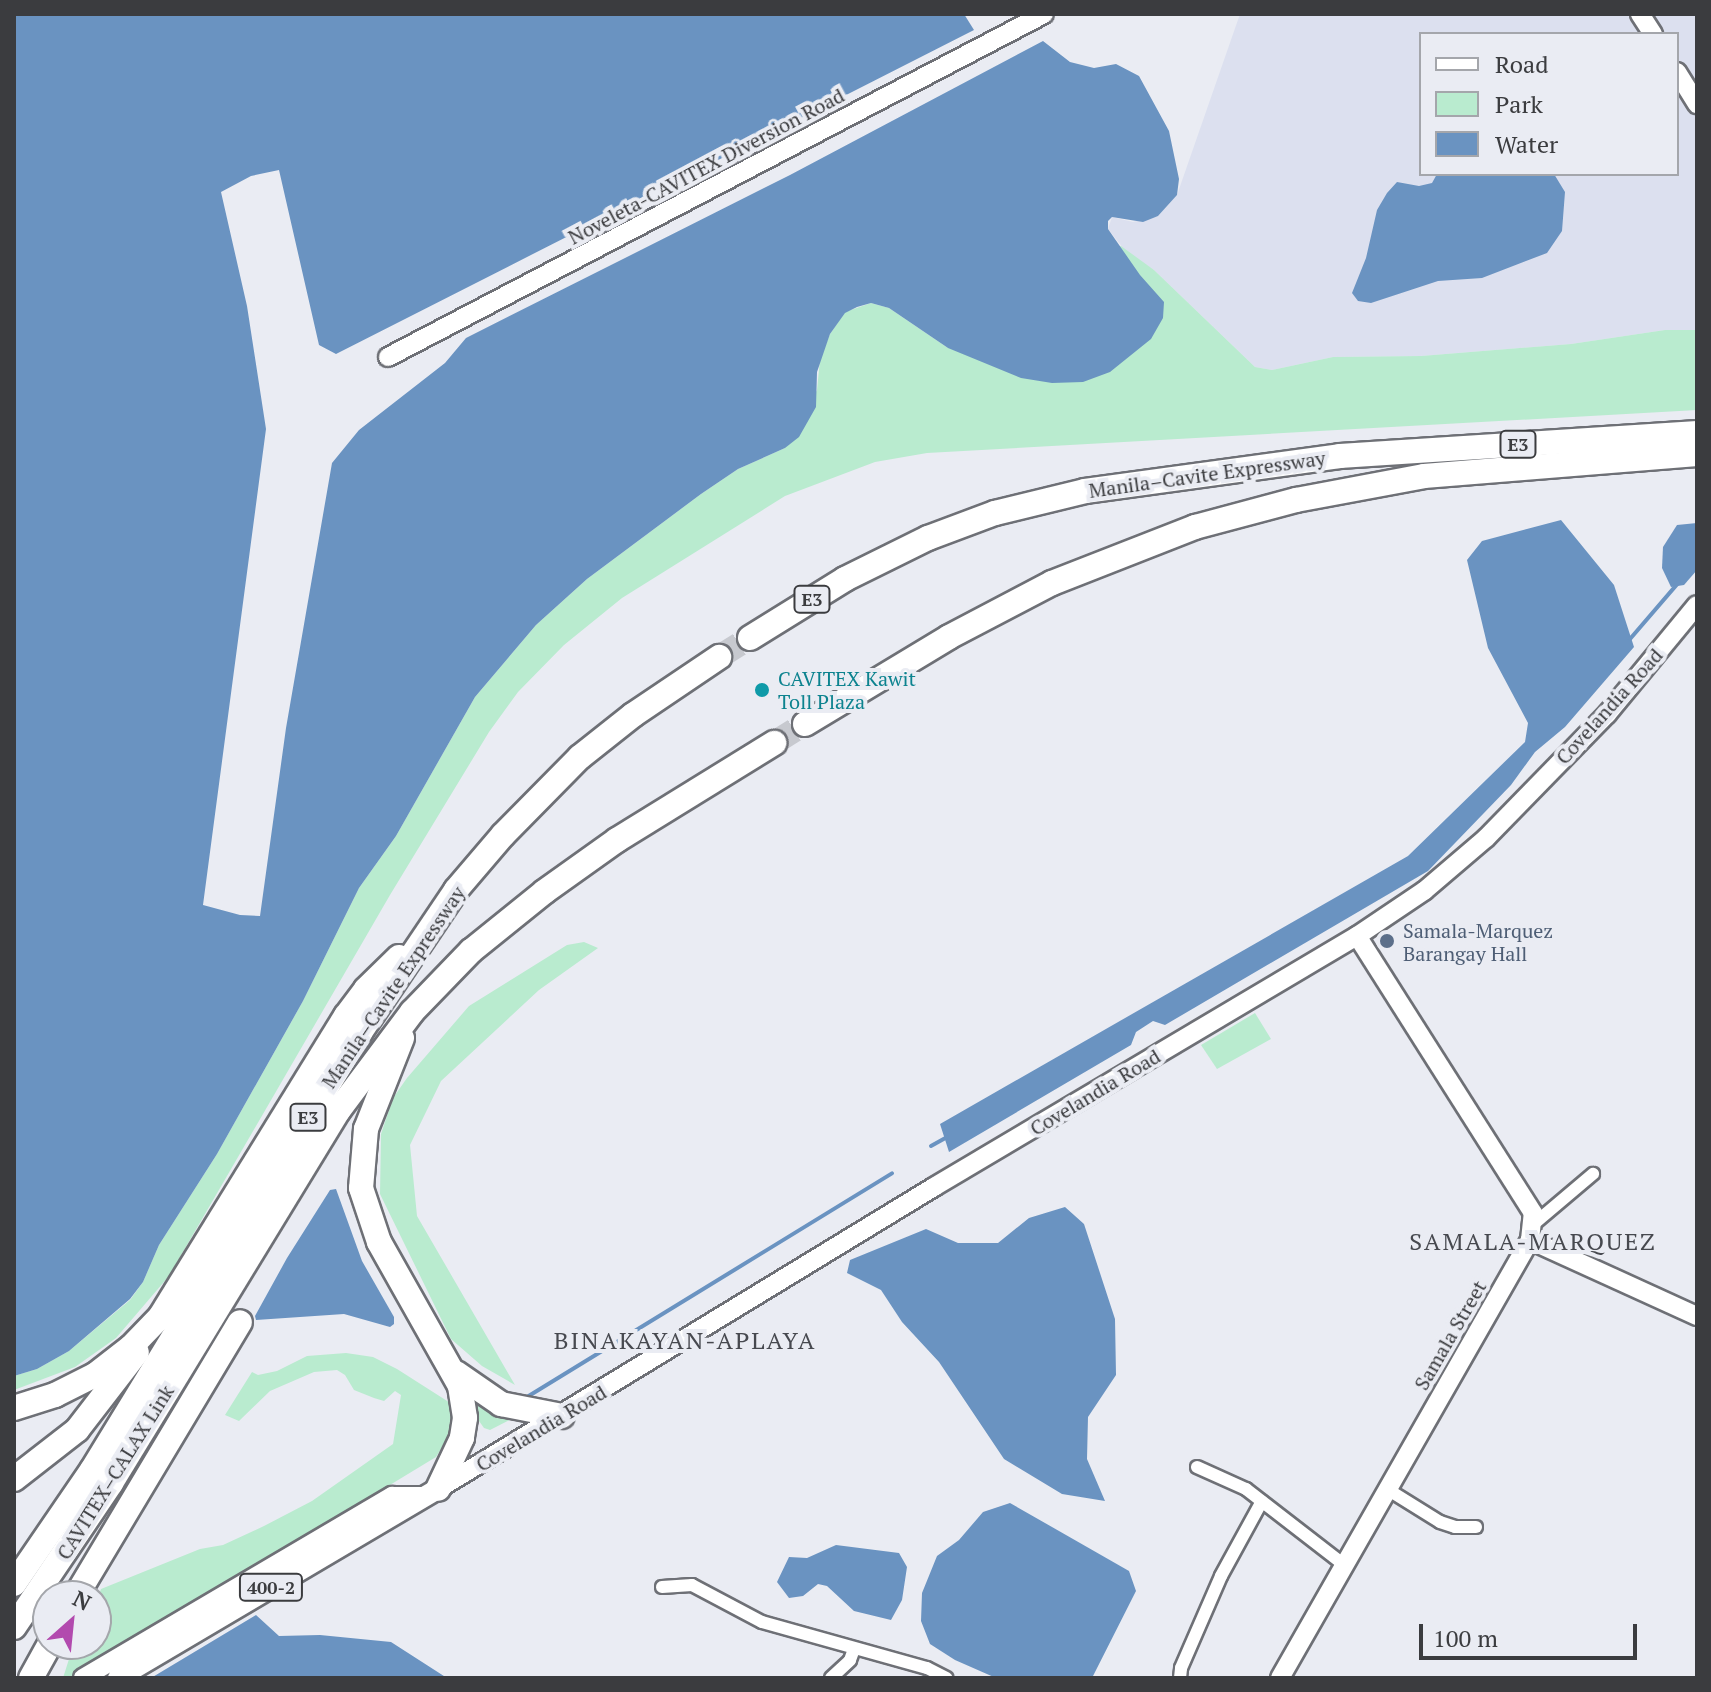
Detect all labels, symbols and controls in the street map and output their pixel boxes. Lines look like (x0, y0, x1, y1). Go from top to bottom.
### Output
legend (1419, 32, 1679, 176)
text: Road (1495, 48, 1549, 80)
street label: Noveleta-CAVITEX Diversion Road (564, 83, 848, 249)
text: Park (1495, 88, 1543, 120)
text: Water (1495, 128, 1558, 160)
road number: E3 (1498, 430, 1538, 458)
street label: Manila–Cavite Expressway (1087, 446, 1327, 502)
road number: E3 (792, 585, 832, 613)
street label: Covelandia Road (1551, 643, 1667, 769)
place label: CAVITEX Kawit Toll Plaza (778, 666, 916, 713)
marker: CAVITEX Kawit Toll Plaza (753, 681, 771, 699)
street label: Manila–Cavite Expressway (316, 881, 470, 1093)
place label: Samala-Marquez Barangay Hall (1403, 918, 1553, 965)
marker: Samala-Marquez Barangay Hall (1378, 932, 1396, 950)
street label: Covelandia Road (1026, 1044, 1164, 1140)
road number: E3 (288, 1103, 328, 1131)
district label: SAMALA-MARQUEZ (1409, 1228, 1657, 1256)
street label: Samala Street (1409, 1276, 1491, 1394)
district label: BINAKAYAN-APLAYA (554, 1327, 816, 1355)
street label: CAVITEX–CALAX Link (51, 1380, 179, 1564)
street label: Covelandia Road (472, 1380, 610, 1476)
road number: 400-2 (237, 1573, 305, 1601)
north arrow (32, 1580, 112, 1660)
text: N (68, 1583, 96, 1617)
scale bar (1423, 1608, 1641, 1658)
text: 100 m (1433, 1622, 1498, 1654)

